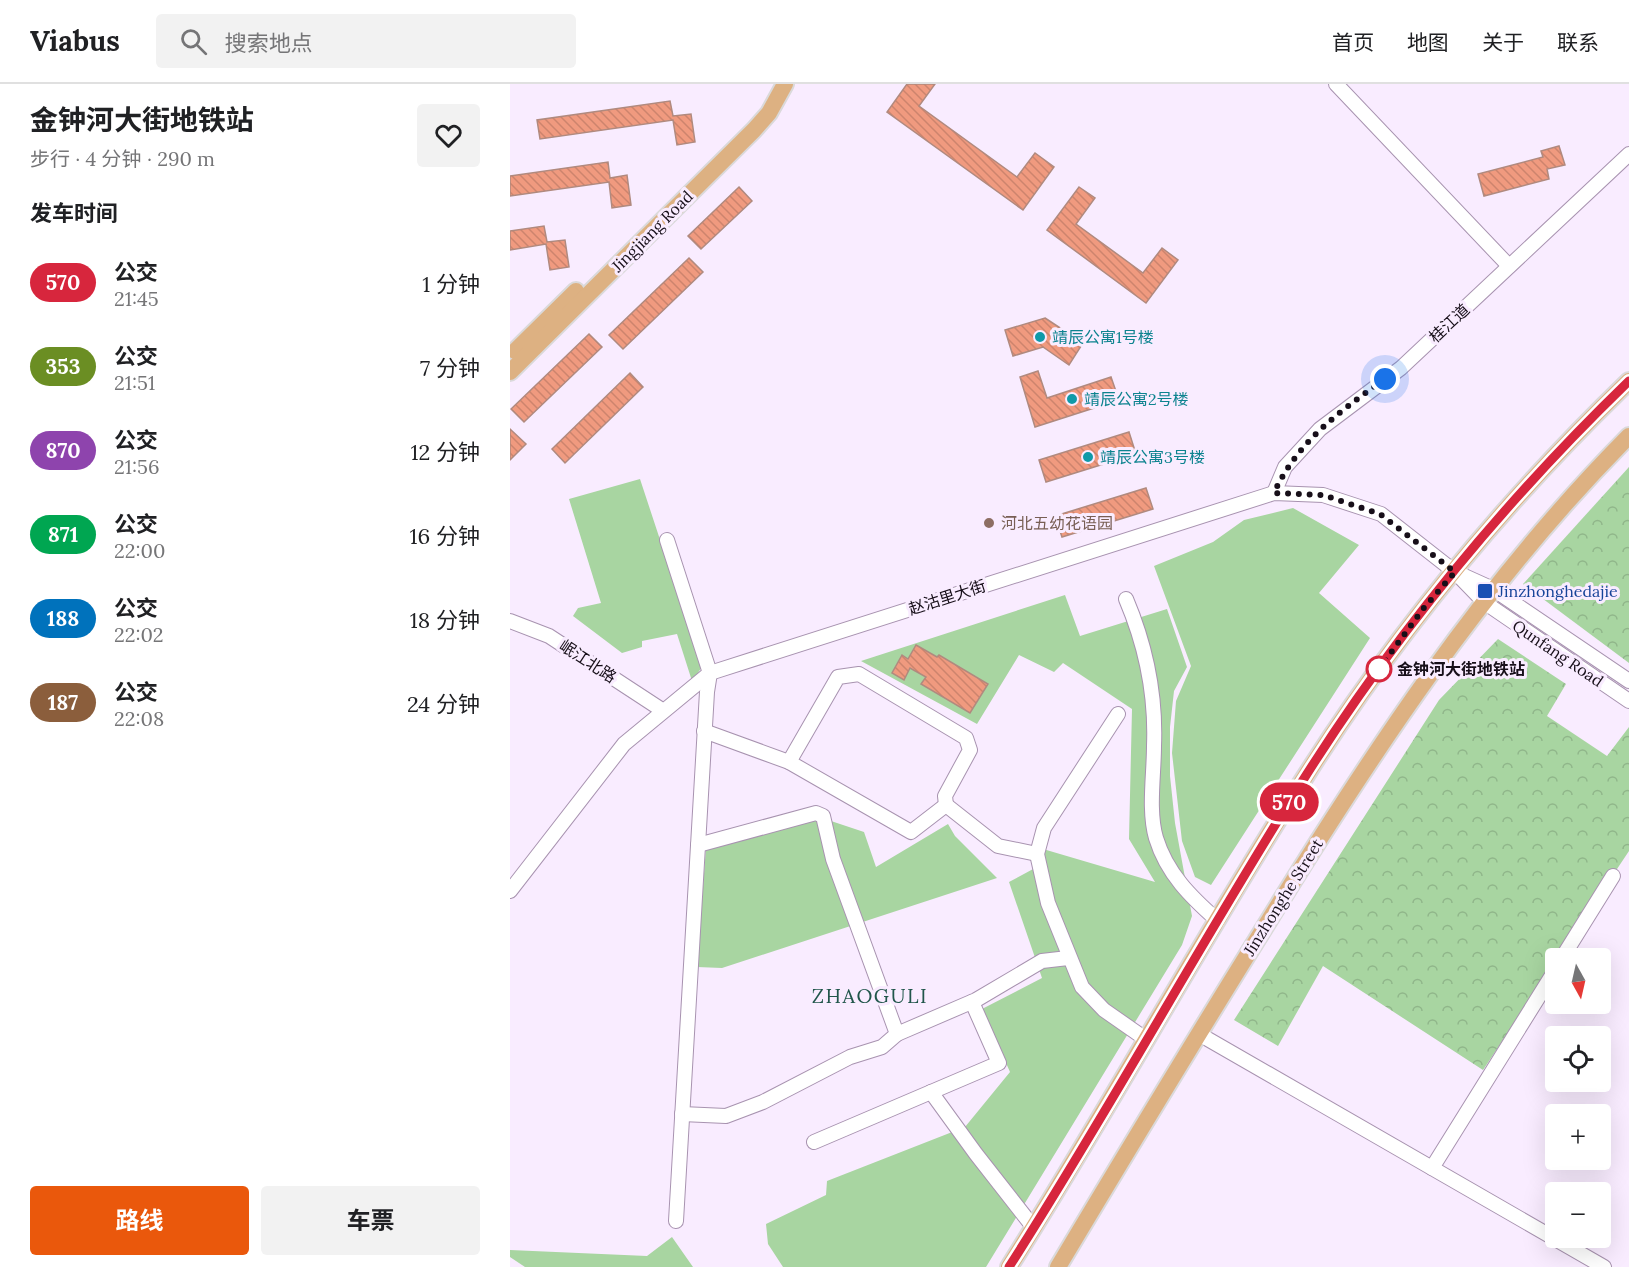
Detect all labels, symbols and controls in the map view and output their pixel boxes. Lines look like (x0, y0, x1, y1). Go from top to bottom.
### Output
search box (156, 14, 576, 68)
text: Viabus (30, 23, 120, 59)
icon: search (177, 25, 210, 58)
text: 搜索地点 (225, 29, 313, 57)
text: 首页 (1332, 29, 1374, 56)
text: 地图 (1407, 29, 1449, 56)
text: 关于 (1482, 29, 1524, 56)
text: 联系 (1557, 29, 1599, 56)
text: 金钟河大街地铁站 (30, 102, 254, 138)
button: heart (417, 104, 480, 167)
text: 步行 · 4 分钟 · 290 m (30, 146, 215, 171)
street label: Jingjiang Road (606, 186, 697, 277)
text: 发车时间 (30, 199, 118, 227)
text: 公交 (114, 258, 158, 286)
text: 570 (46, 269, 80, 296)
text: 1 分钟 (422, 270, 480, 298)
text: 21:45 (114, 286, 159, 311)
street label: 桂江道 (1425, 299, 1473, 347)
place label: 靖辰公寓1号楼 (1052, 327, 1154, 347)
marker: 靖辰公寓1号楼 (1033, 330, 1047, 344)
text: 公交 (114, 342, 158, 370)
text: 353 (46, 353, 80, 380)
text: 7 分钟 (420, 354, 480, 382)
your location (1370, 364, 1400, 394)
text: 21:51 (114, 370, 155, 395)
place label: 靖辰公寓2号楼 (1084, 389, 1189, 409)
marker: 靖辰公寓2号楼 (1065, 392, 1079, 406)
text: 公交 (114, 426, 158, 454)
text: 870 (45, 437, 81, 464)
text: 12 分钟 (410, 438, 480, 466)
place label: 靖辰公寓3号楼 (1100, 447, 1205, 467)
marker: 靖辰公寓3号楼 (1081, 450, 1095, 464)
text: 21:56 (114, 454, 159, 479)
text: 公交 (114, 510, 158, 538)
place label: 河北五幼花语园 (1001, 513, 1113, 533)
marker: 河北五幼花语园 (982, 516, 996, 530)
text: 871 (48, 521, 78, 548)
text: 16 分钟 (409, 522, 480, 550)
text: 22:00 (114, 538, 165, 563)
street label: 赵沽里大街 (906, 575, 988, 619)
place label: Jinzhonghedajie (1497, 581, 1618, 601)
marker: Jinzhonghedajie (1476, 582, 1494, 600)
text: 公交 (114, 594, 158, 622)
text: 188 (47, 605, 79, 632)
text: 18 分钟 (410, 606, 480, 634)
street label: Qunfang Road (1509, 615, 1608, 691)
text: 22:02 (114, 622, 164, 647)
street label: 岷江北路 (556, 635, 620, 687)
marker: 金钟河大街地铁站 (1366, 656, 1392, 682)
place label: 金钟河大街地铁站 (1397, 659, 1525, 679)
text: 公交 (114, 678, 158, 706)
text: 187 (48, 689, 78, 716)
text: 24 分钟 (407, 690, 480, 718)
text: 22:08 (114, 706, 164, 731)
line badge: 570 (1254, 782, 1324, 822)
text: 570 (1272, 789, 1306, 816)
street label: Jinzhonghe Street (1238, 834, 1327, 960)
north arrow (1545, 948, 1611, 1014)
map controls (1545, 948, 1611, 1248)
district label: ZHAOGULI (812, 983, 928, 1008)
button: locate (1545, 1026, 1611, 1092)
button: + (1545, 1104, 1611, 1170)
button: − (1545, 1182, 1611, 1248)
button: 路线 (30, 1186, 249, 1255)
button: 车票 (261, 1186, 480, 1255)

